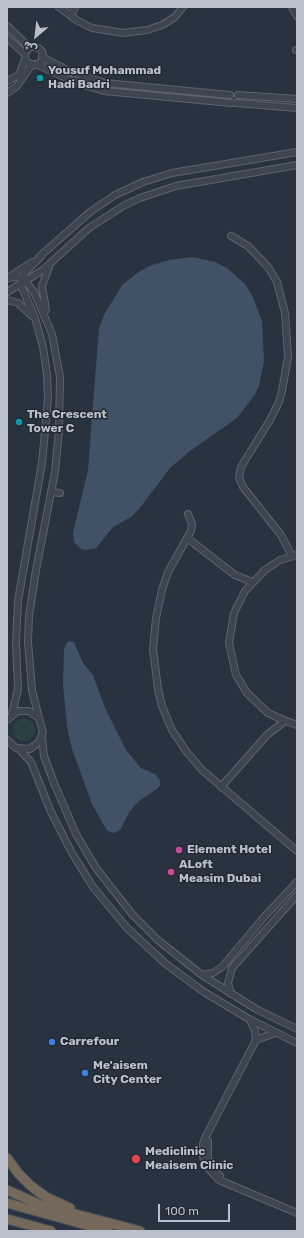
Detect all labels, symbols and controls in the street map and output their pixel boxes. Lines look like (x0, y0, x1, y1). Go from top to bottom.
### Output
north arrow (16, 16, 56, 56)
text: ش (21, 38, 39, 56)
place label: Yousuf Mohammad Hadi Badri (48, 64, 161, 92)
marker: Yousuf Mohammad Hadi Badri (35, 73, 45, 83)
place label: The Crescent Tower C (27, 408, 107, 436)
marker: The Crescent Tower C (14, 417, 24, 427)
place label: Element Hotel (187, 843, 272, 857)
marker: Element Hotel (174, 845, 184, 855)
place label: ALoft Measim Dubai (179, 858, 261, 886)
marker: ALoft Measim Dubai (166, 867, 176, 877)
place label: Carrefour (60, 1035, 119, 1049)
marker: Carrefour (47, 1037, 57, 1047)
place label: Me'aisem City Center (93, 1059, 162, 1087)
marker: Me'aisem City Center (80, 1068, 90, 1078)
place label: Mediclinic Meaisem Clinic (145, 1145, 233, 1173)
marker: Mediclinic Meaisem Clinic (130, 1153, 142, 1165)
scale bar (160, 1196, 232, 1222)
text: 100 m (165, 1204, 199, 1218)

